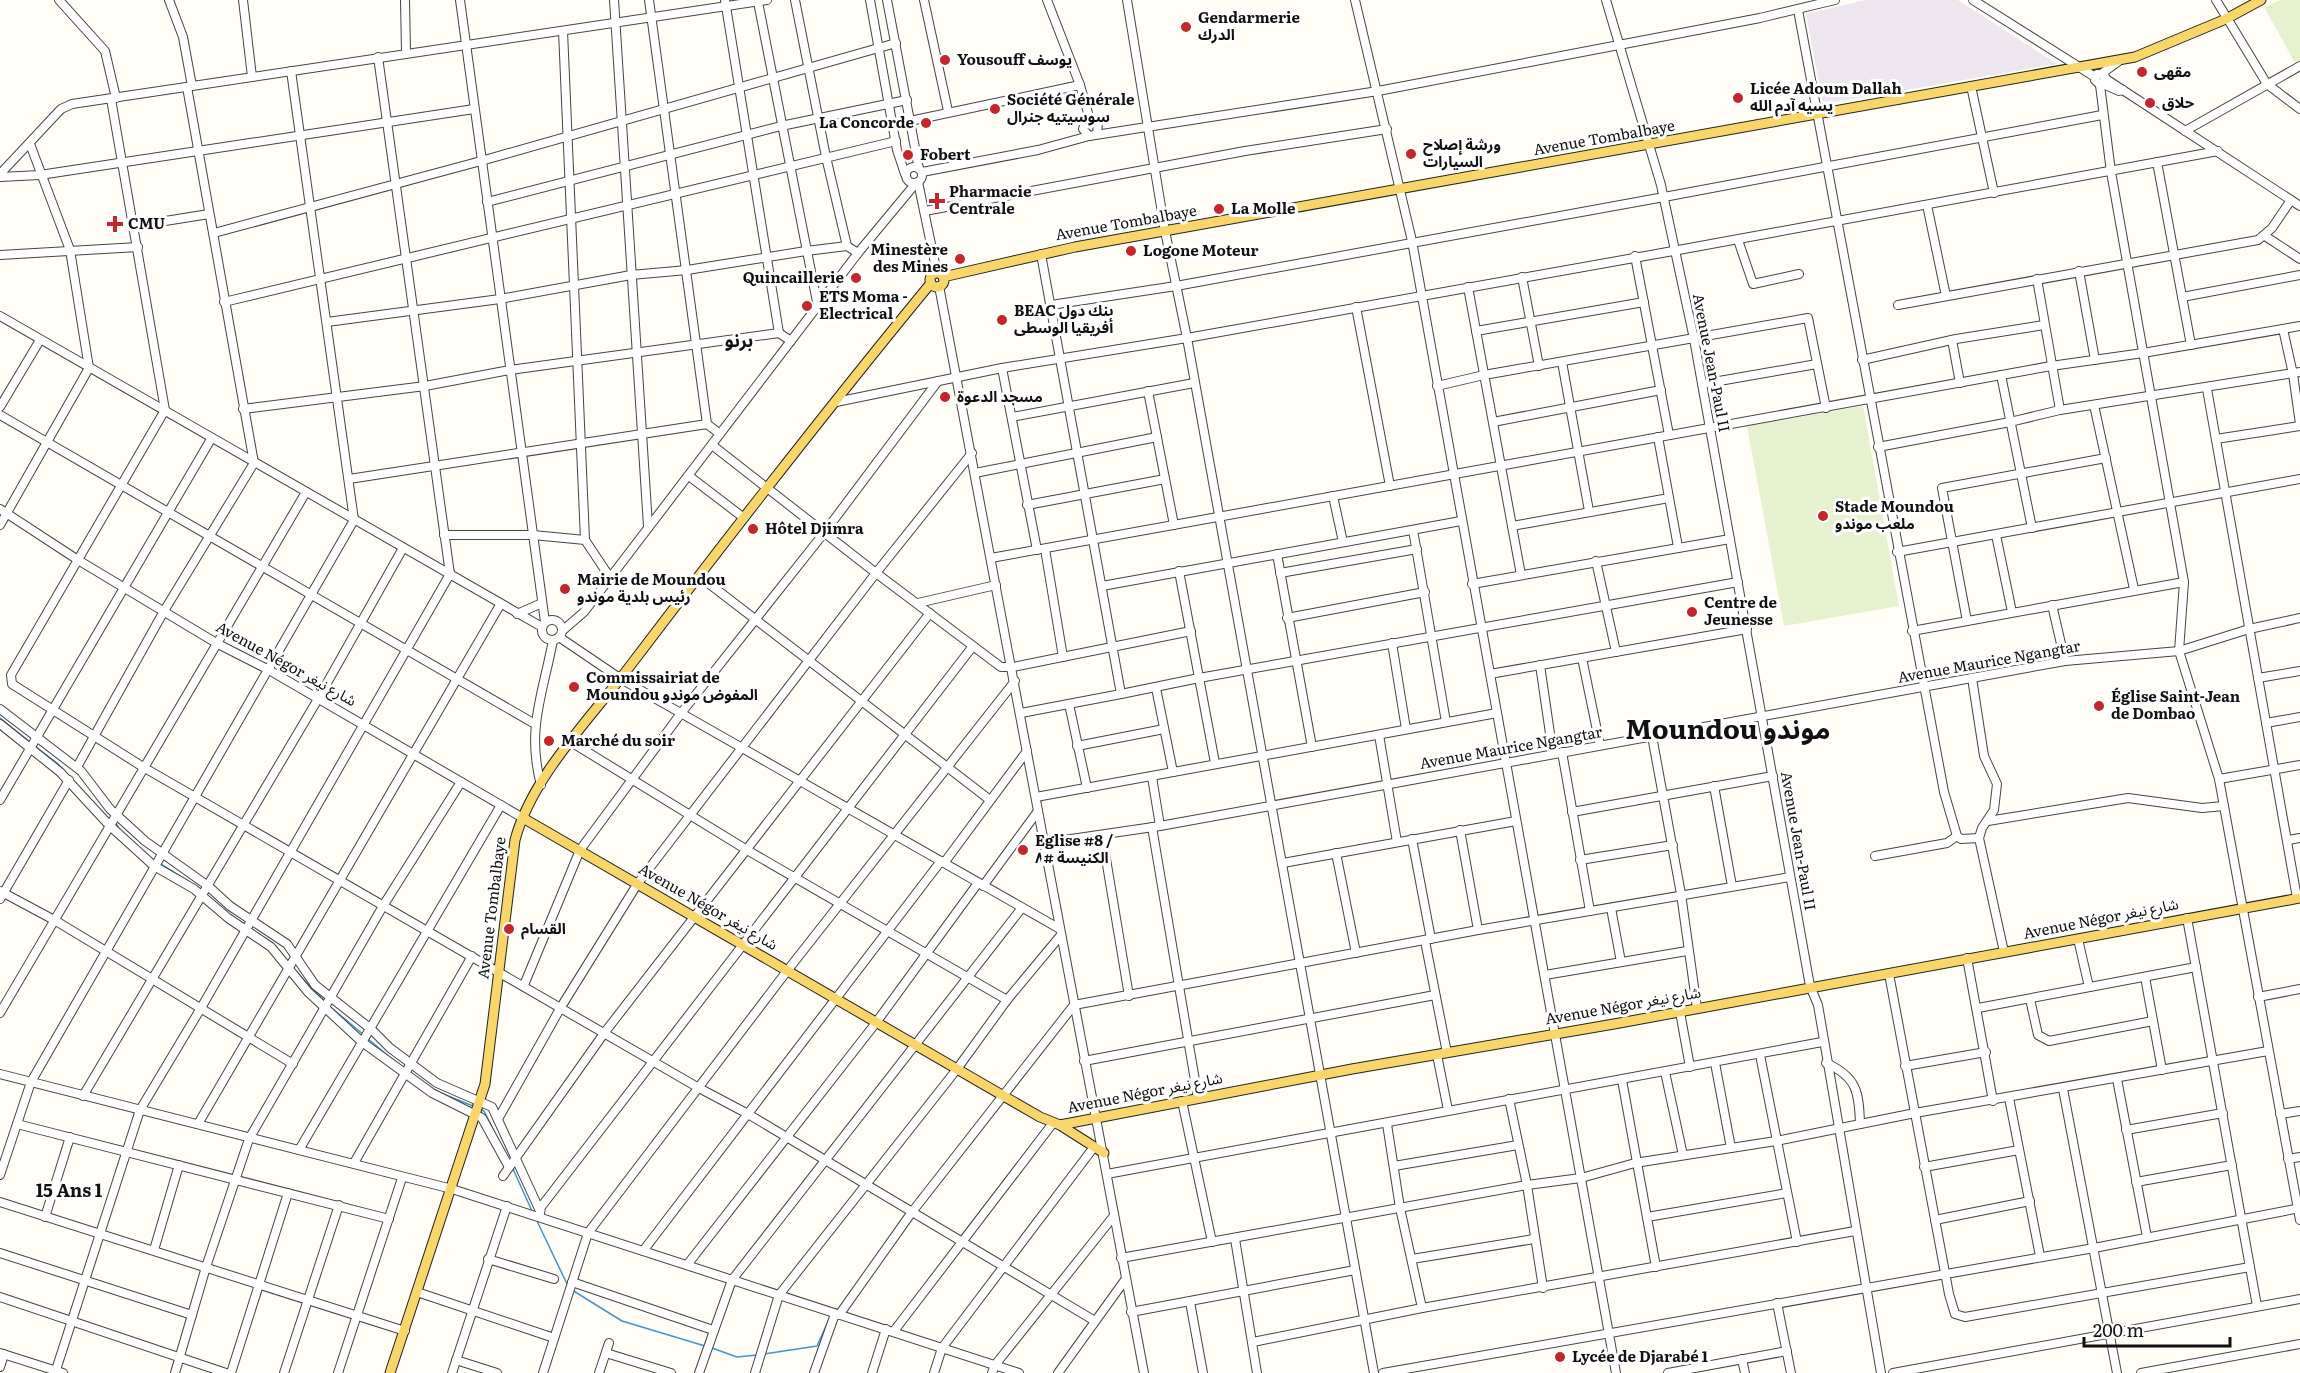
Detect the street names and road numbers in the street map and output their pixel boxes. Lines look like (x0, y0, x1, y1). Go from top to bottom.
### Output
street label: Avenue Tombalbaye (1531, 113, 1676, 160)
street label: Avenue Tombalbaye (1053, 198, 1198, 245)
street label: Avenue Jean-Paul II (1688, 291, 1737, 434)
street label: Avenue Négor شارع نيغر (211, 614, 361, 713)
street label: Avenue Maurice Ngangtar (1896, 633, 2082, 688)
street label: Avenue Maurice Ngangtar (1418, 719, 1604, 774)
street label: Avenue Jean-Paul II (1776, 769, 1823, 912)
street label: Avenue Tombalbaye (470, 835, 511, 980)
street label: Avenue Négor شارع نيغر (634, 856, 783, 957)
street label: Avenue Négor شارع نيغر (2021, 891, 2181, 946)
street label: Avenue Négor شارع نيغر (1543, 979, 1703, 1032)
street label: Avenue Négor شارع نيغر (1065, 1065, 1225, 1120)

